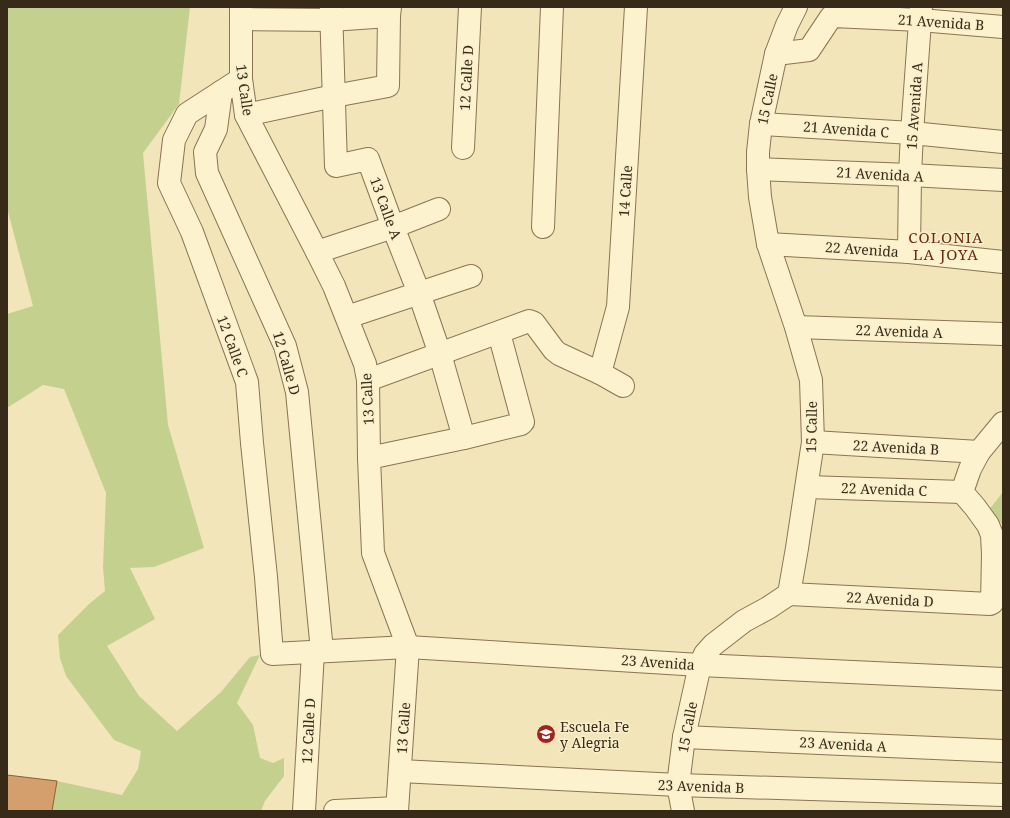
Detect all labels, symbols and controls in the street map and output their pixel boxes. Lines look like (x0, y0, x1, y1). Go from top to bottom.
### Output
street label: 21 Avenida B (897, 9, 985, 35)
street label: 12 Calle D (455, 45, 477, 111)
street label: 15 Avenida A (901, 62, 927, 150)
street label: 13 Calle (232, 63, 258, 117)
street label: 15 Calle (752, 72, 782, 126)
street label: 21 Avenida C (802, 117, 890, 142)
street label: 21 Avenida A (836, 162, 924, 186)
street label: 14 Calle (614, 164, 636, 218)
street label: 13 Calle A (366, 174, 406, 242)
district label: COLONIA LA JOYA (908, 227, 984, 264)
street label: 22 Avenida (824, 237, 900, 261)
street label: 12 Calle C (213, 313, 253, 380)
street label: 22 Avenida A (855, 320, 943, 342)
street label: 12 Calle D (269, 329, 305, 397)
street label: 13 Calle (356, 373, 378, 425)
street label: 15 Calle (801, 401, 821, 453)
street label: 22 Avenida B (852, 435, 940, 459)
street label: 22 Avenida C (841, 478, 928, 500)
street label: 22 Avenida D (846, 587, 934, 611)
street label: 23 Avenida (620, 650, 696, 674)
street label: 12 Calle D (297, 698, 319, 764)
street label: 15 Calle (673, 700, 701, 754)
street label: 13 Calle (392, 701, 414, 755)
place label: Escuela Fe y Alegria (560, 717, 629, 752)
school or university icon: Escuela Fe y Alegria (535, 723, 557, 745)
street label: 23 Avenida A (799, 732, 887, 756)
street label: 23 Avenida B (657, 775, 745, 797)

